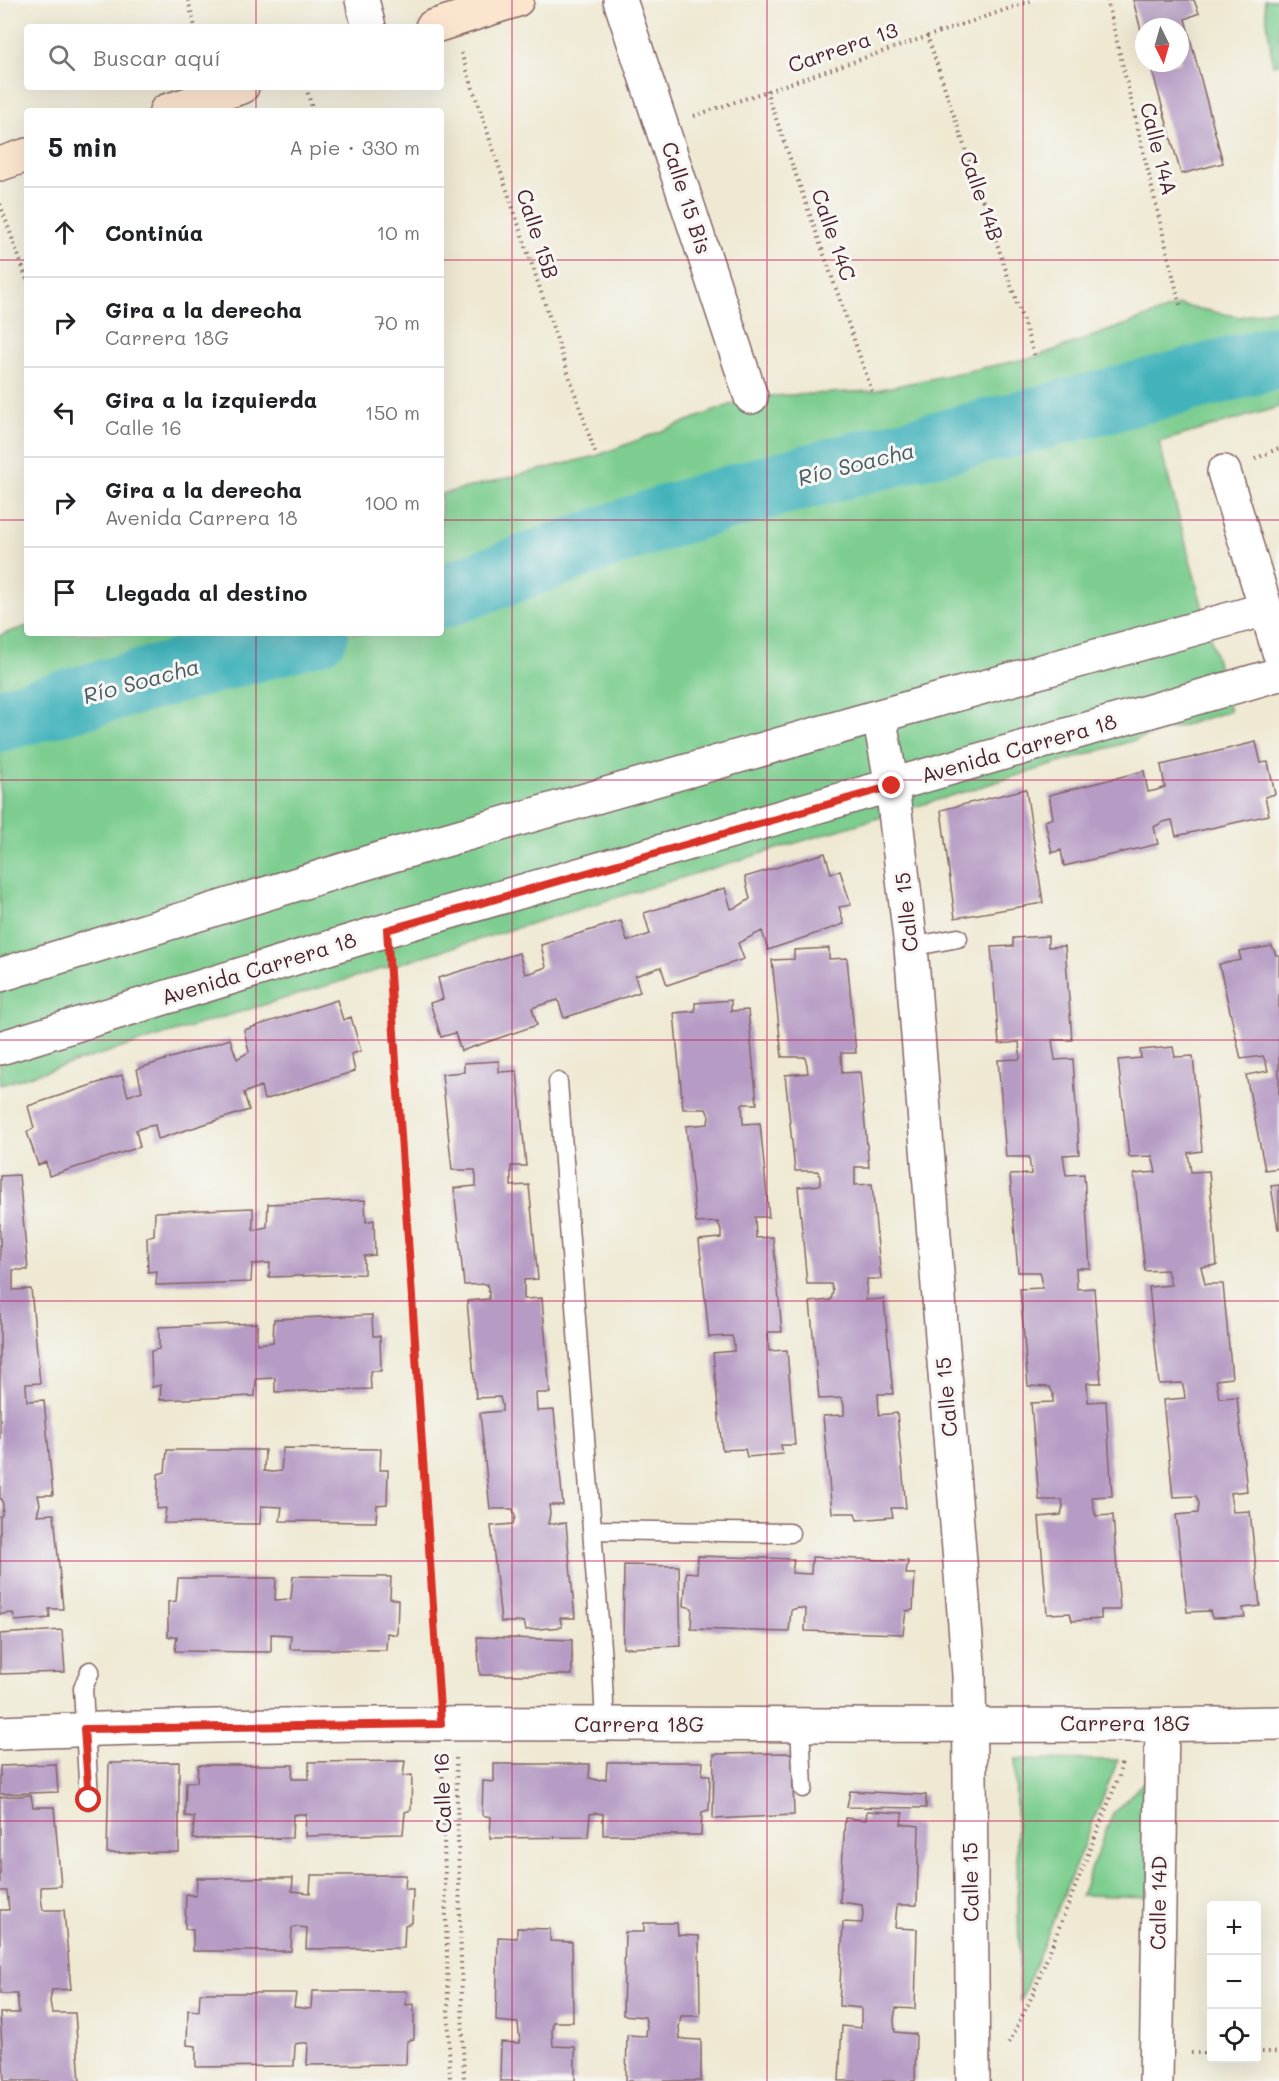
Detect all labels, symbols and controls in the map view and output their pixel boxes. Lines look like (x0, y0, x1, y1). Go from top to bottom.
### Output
street label: Carrera 13 (784, 15, 901, 78)
north arrow (1135, 18, 1189, 72)
search box (24, 24, 444, 90)
icon: search (45, 41, 78, 74)
text: Buscar aquí (93, 43, 221, 72)
street label: Calle 14A (1135, 99, 1184, 198)
text: 5 min (48, 130, 117, 164)
text: A pie · 330 m (289, 134, 420, 160)
street label: Calle 15 Bis (657, 138, 718, 257)
street label: Calle 14B (954, 147, 1010, 244)
street label: Calle 15B (511, 185, 566, 282)
street label: Calle 14C (806, 185, 863, 284)
icon: ahead (48, 216, 81, 249)
text: Continúa (105, 218, 203, 247)
text: 10 m (376, 219, 420, 245)
text: Gira a la derecha (105, 295, 302, 324)
icon: right (48, 306, 81, 339)
text: 70 m (374, 309, 420, 335)
text: Carrera 18G (105, 324, 229, 350)
text: Gira a la izquierda (105, 385, 317, 414)
icon: left (48, 396, 81, 429)
text: 150 m (365, 399, 420, 425)
text: Calle 16 (105, 414, 182, 440)
water label: Río Soacha (794, 435, 917, 492)
text: Gira a la derecha (105, 475, 302, 504)
icon: right (48, 486, 81, 519)
text: 100 m (364, 489, 420, 515)
text: Avenida Carrera 18 (105, 504, 298, 530)
icon: arrive (48, 576, 81, 609)
text: Llegada al destino (105, 578, 307, 607)
water label: Río Soacha (80, 651, 202, 710)
street label: Avenida Carrera 18 (918, 707, 1120, 788)
route end (878, 772, 904, 798)
street label: Calle 15 (888, 871, 923, 953)
street label: Avenida Carrera 18 (158, 925, 359, 1010)
street label: Calle 15 (929, 1356, 962, 1438)
street label: Carrera 18G (1060, 1709, 1190, 1736)
street label: Carrera 18G (574, 1710, 704, 1737)
street label: Calle 16 (427, 1752, 456, 1834)
route start (75, 1786, 101, 1812)
street label: Calle 15 (955, 1842, 984, 1922)
street label: Calle 14D (1143, 1856, 1172, 1950)
map controls (1207, 1901, 1261, 2063)
button: + (1207, 1901, 1261, 1955)
button: − (1207, 1955, 1261, 2009)
button: locate (1207, 2009, 1261, 2063)

